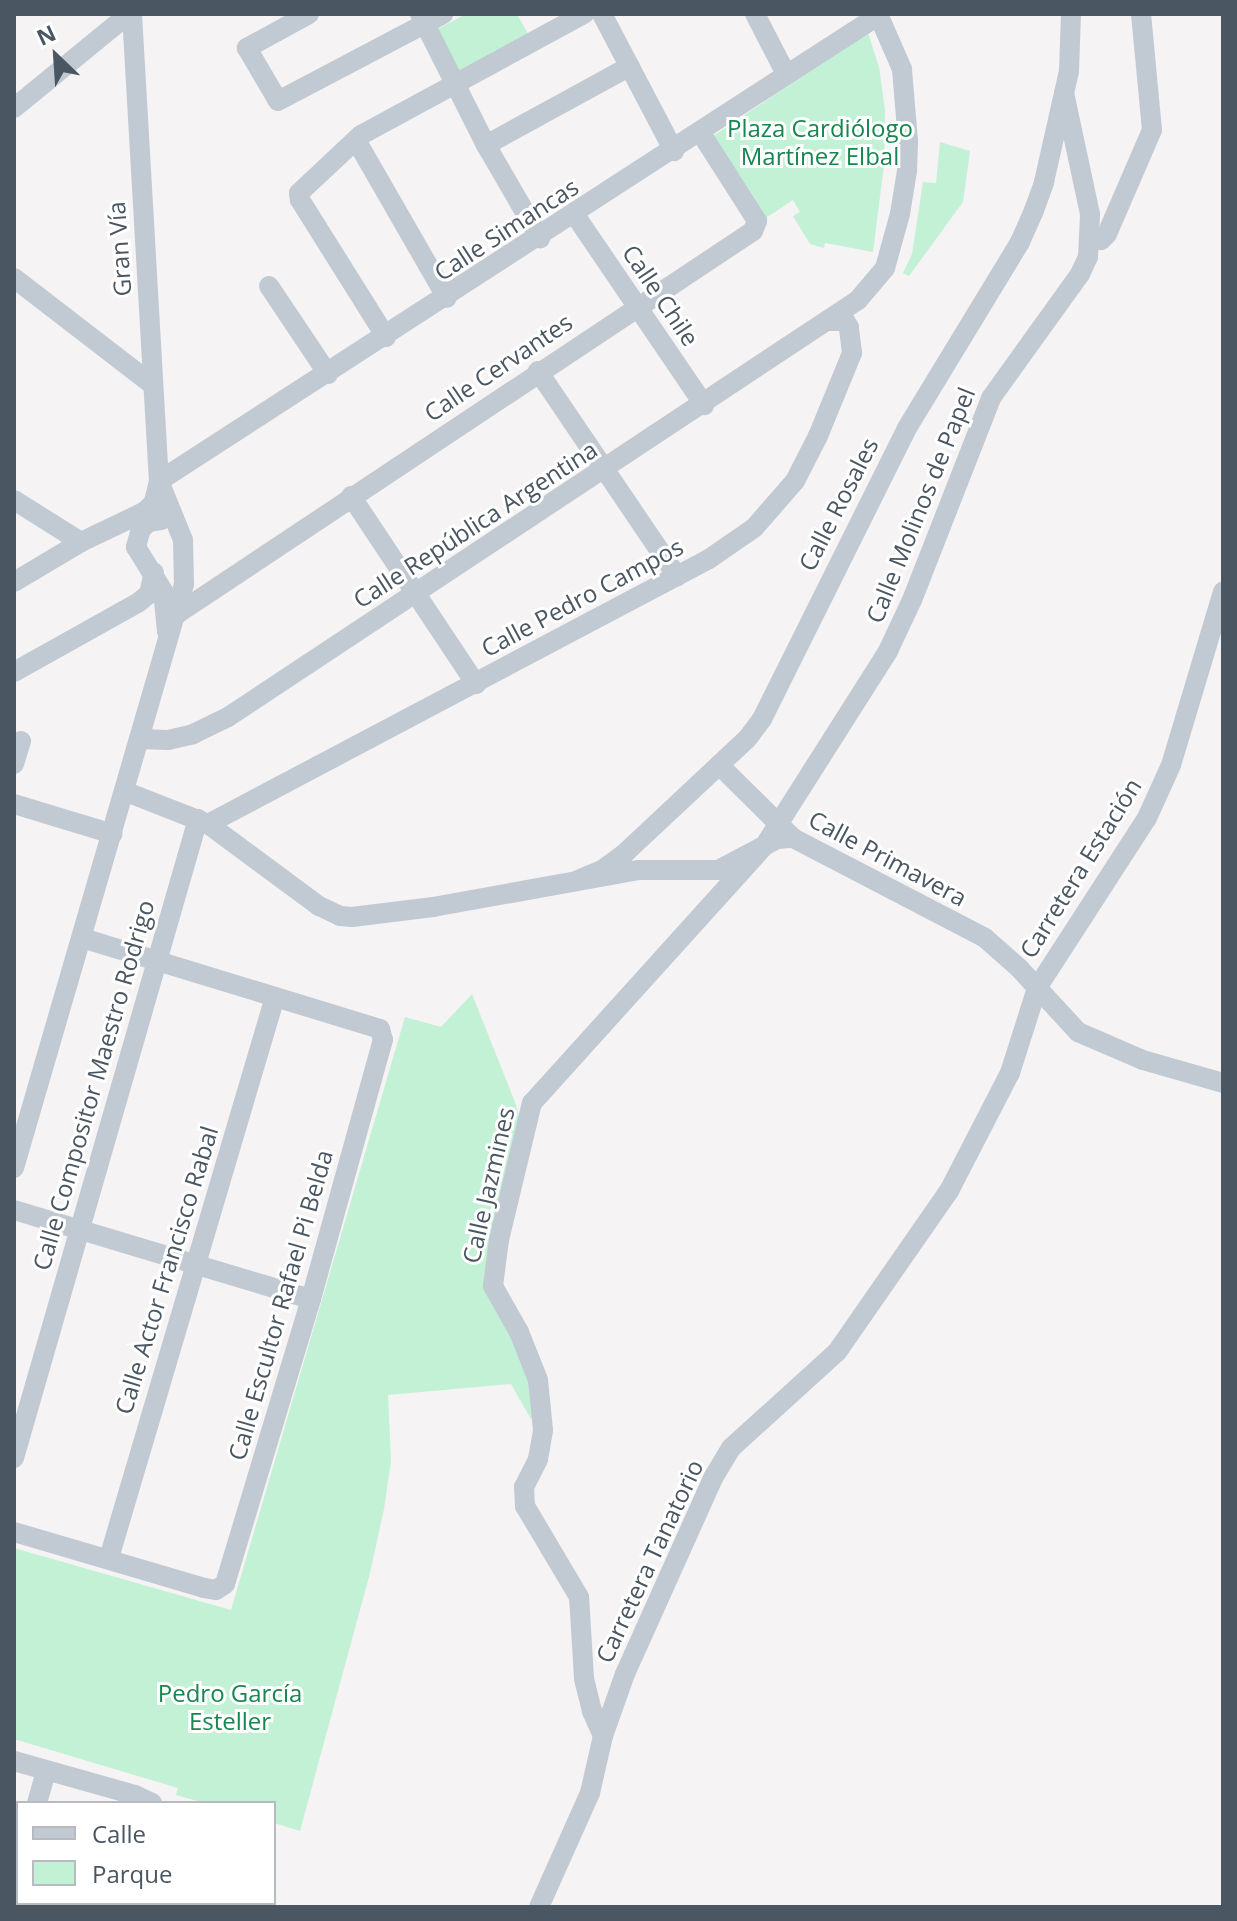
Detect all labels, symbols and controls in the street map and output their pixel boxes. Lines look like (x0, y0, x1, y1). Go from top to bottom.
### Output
north arrow (16, 16, 96, 96)
text: N (31, 17, 60, 52)
park label: Plaza Cardiólogo Martínez Elbal (727, 114, 913, 170)
street label: Calle Simancas (429, 172, 583, 286)
street label: Gran Vía (101, 200, 137, 298)
street label: Calle Chile (617, 239, 705, 351)
street label: Calle Cervantes (419, 307, 577, 427)
street label: Calle Molinos de Papel (860, 383, 980, 627)
street label: Calle Rosales (792, 433, 884, 575)
street label: Calle República Argentina (348, 434, 602, 614)
street label: Calle Pedro Campos (476, 532, 688, 662)
street label: Carretera Estación (1013, 773, 1147, 963)
street label: Calle Primavera (804, 804, 972, 912)
street label: Calle Compositor Maestro Rodrigo (26, 897, 160, 1273)
street label: Calle Jazmines (456, 1104, 520, 1266)
street label: Calle Actor Francisco Rabal (108, 1123, 224, 1417)
street label: Calle Escultor Rafael Pi Belda (222, 1147, 338, 1463)
street label: Carretera Tanatorio (589, 1455, 709, 1667)
park label: Pedro García Esteller (158, 1679, 302, 1735)
legend (16, 1801, 276, 1905)
text: Calle (92, 1817, 146, 1850)
text: Parque (92, 1857, 172, 1890)

